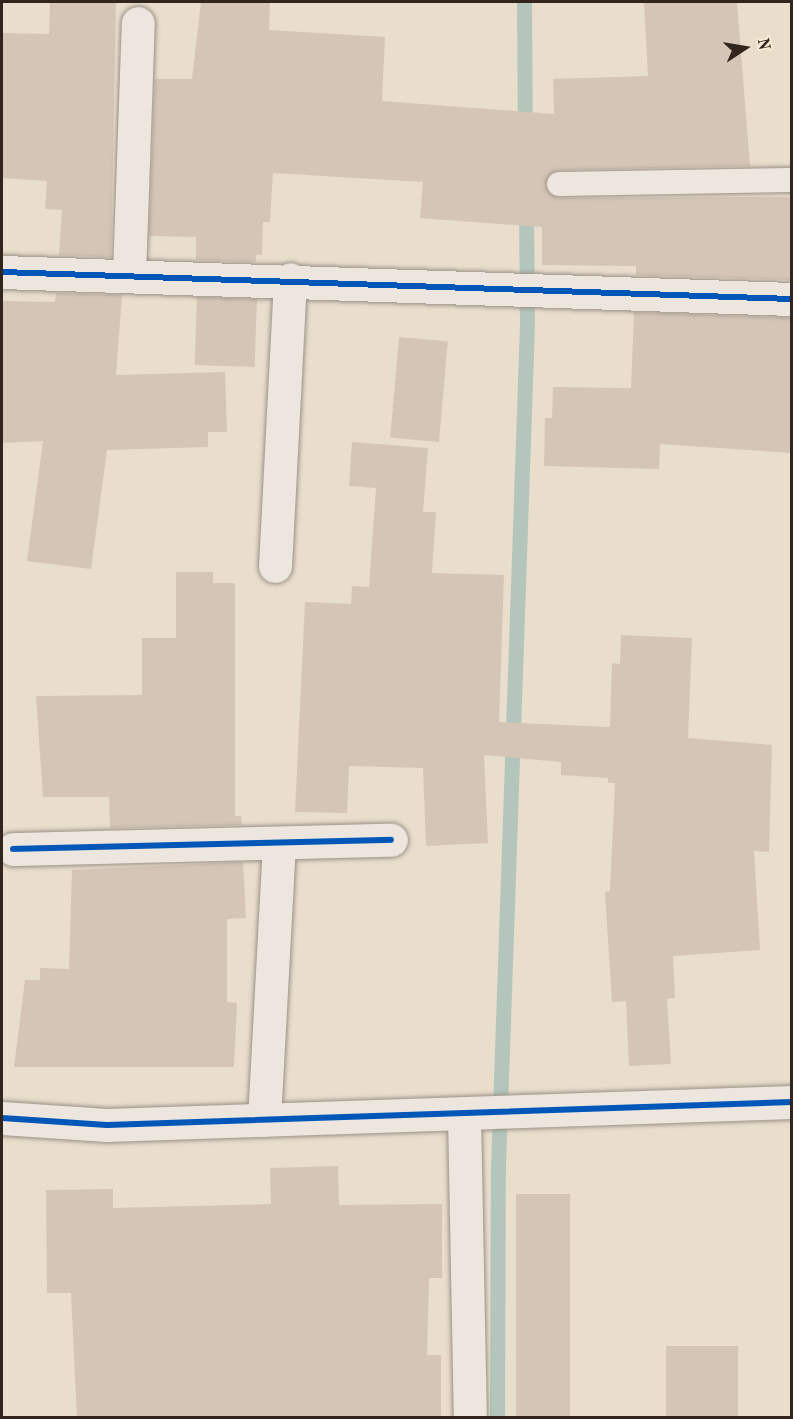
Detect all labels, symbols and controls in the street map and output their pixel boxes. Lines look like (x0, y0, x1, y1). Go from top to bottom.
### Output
north arrow (715, 18, 775, 78)
text: N (754, 37, 772, 52)

